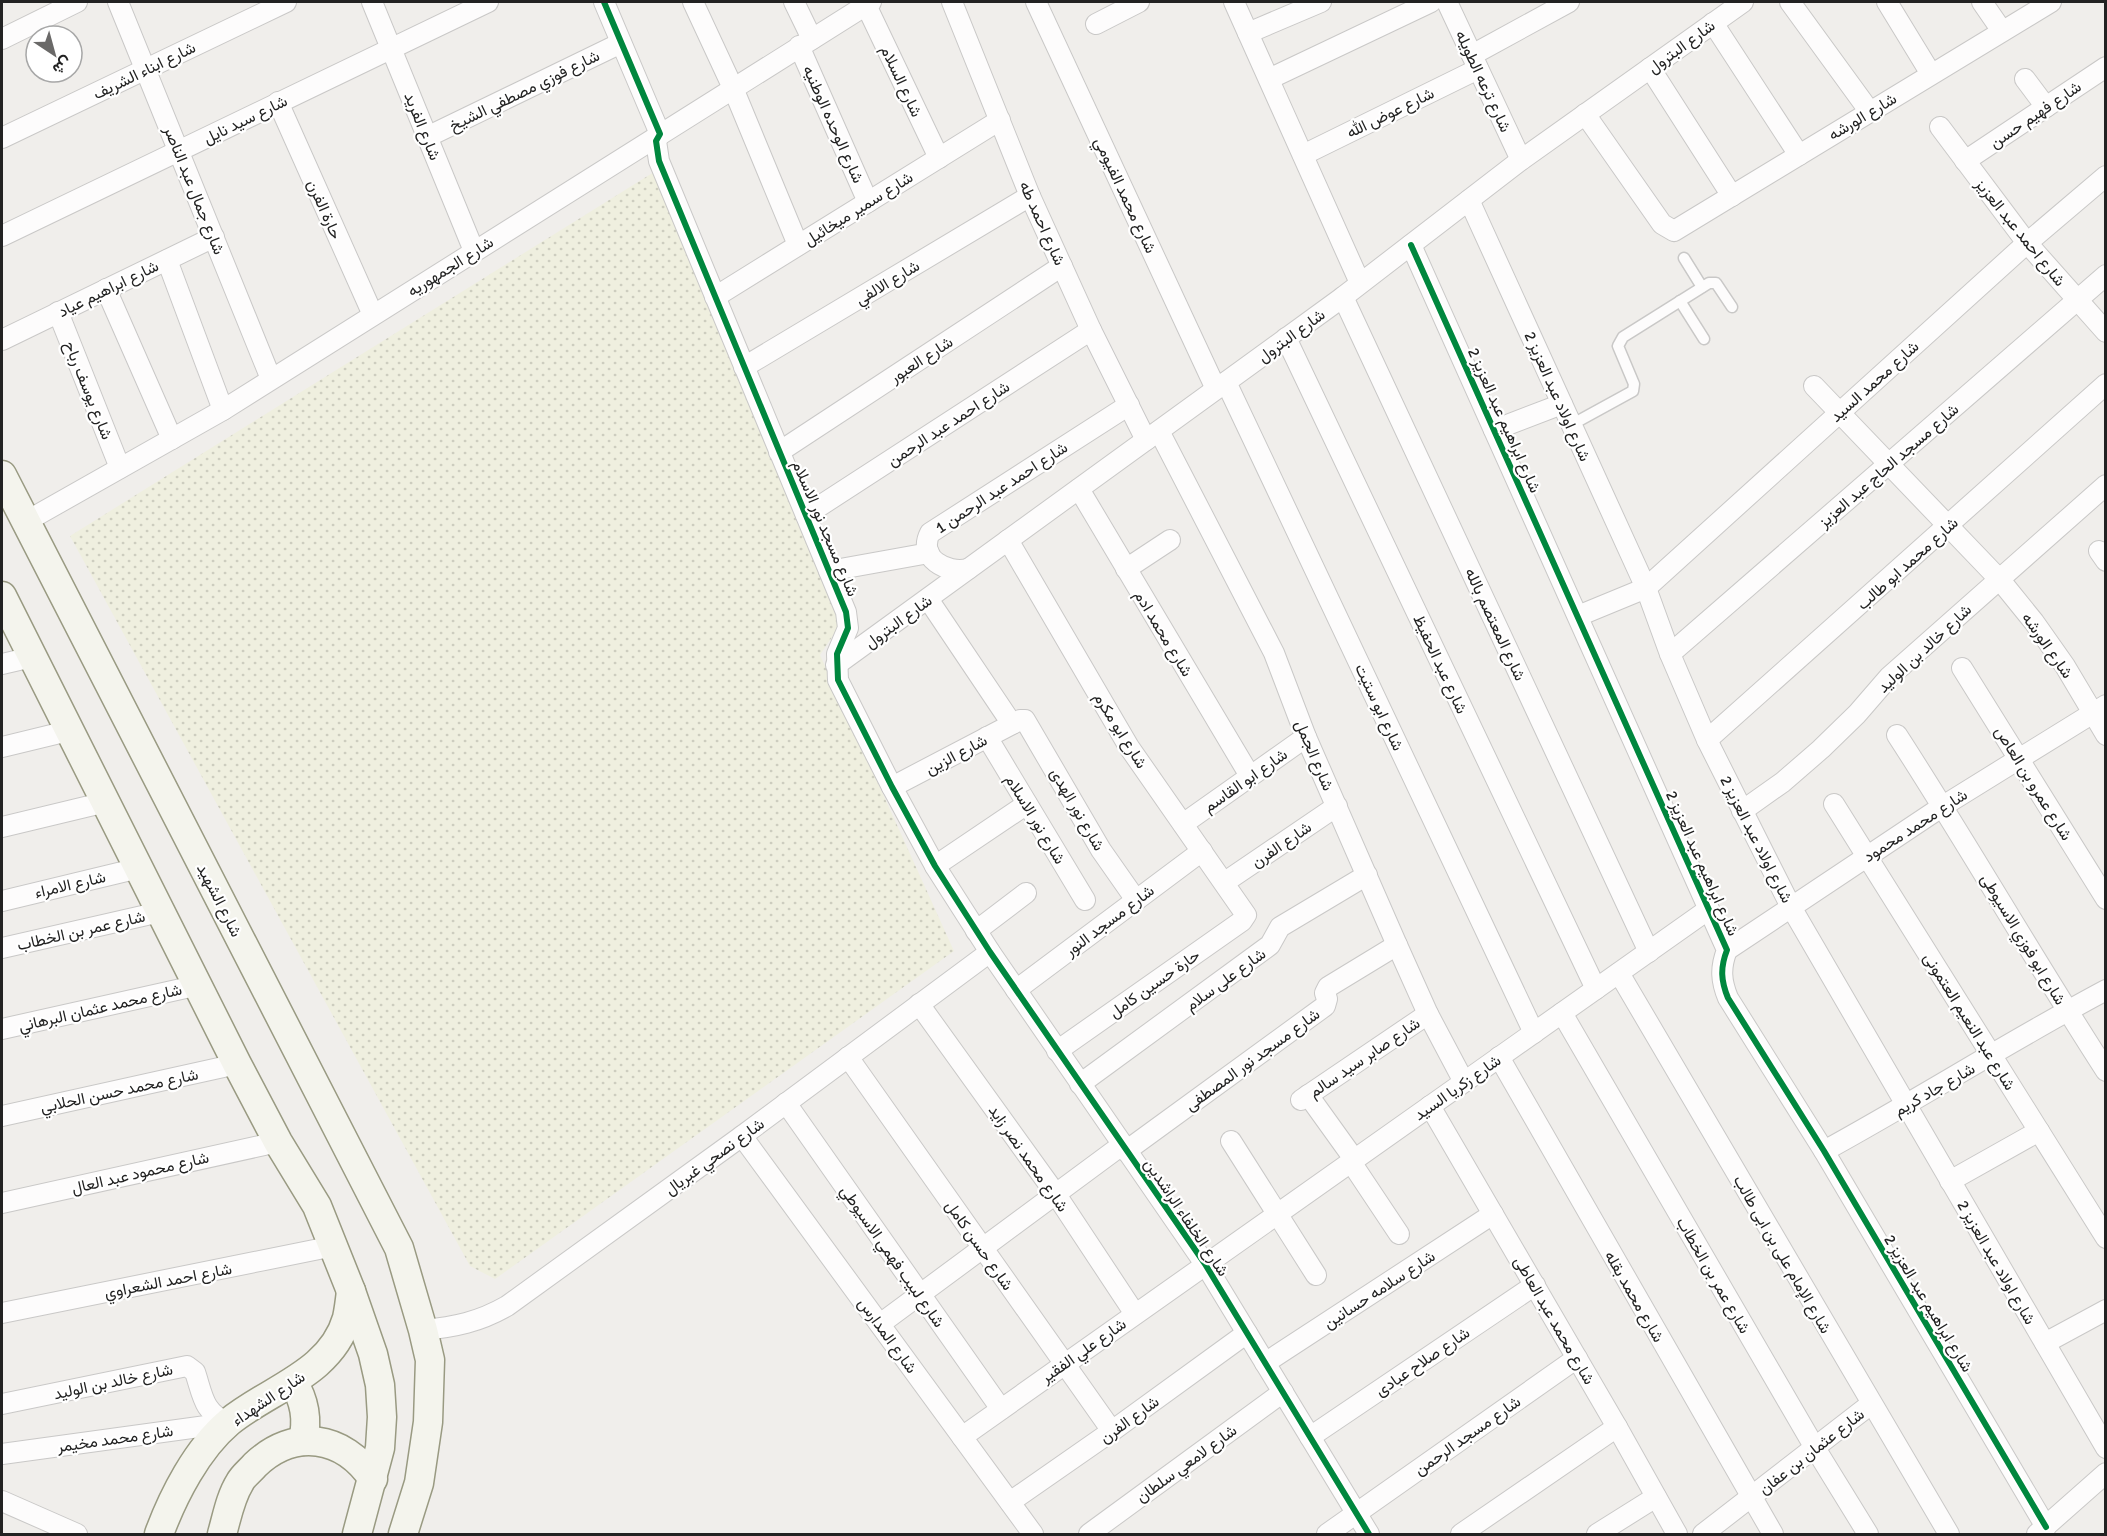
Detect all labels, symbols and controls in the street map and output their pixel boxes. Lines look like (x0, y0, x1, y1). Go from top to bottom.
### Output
street label: شارع البترول (1644, 16, 1720, 79)
north arrow (24, 24, 84, 84)
street label: شارع ترعه الطويله (1450, 27, 1515, 136)
street label: شارع ابناء الشريف (90, 37, 199, 105)
street label: شارع السلام (875, 42, 926, 121)
street label: شارع فوزي مصطفي الشيخ (446, 46, 604, 139)
text: ش (49, 52, 76, 79)
street label: شارع الوحده الوطنيه (797, 62, 868, 187)
street label: شارع فهيم حسن (1986, 77, 2086, 154)
street label: شارع عوض الله (1343, 83, 1438, 144)
street label: شارع الفريد (398, 89, 445, 164)
street label: شارع الورشه (1825, 89, 1901, 146)
street label: شارع سيد نايل (200, 91, 291, 150)
street label: شارع جمال عبد الناصر (158, 122, 229, 258)
street label: شارع محمد الفيومي (1087, 134, 1161, 258)
street label: شارع سمير ميخائيل (800, 167, 917, 251)
street label: شارع احمد عبد العزيز (1969, 174, 2070, 291)
street label: حارة الفرن (302, 177, 346, 242)
street label: شارع احمد طه (1014, 178, 1070, 269)
street label: شارع الجمهوريه (404, 232, 498, 302)
street label: شارع ابراهيم عياد (55, 256, 162, 323)
street label: شارع الالفي (852, 256, 925, 312)
street label: شارع البترول (1254, 305, 1330, 368)
street label: شارع اولاد عبد العزيز 2 (1519, 328, 1595, 465)
street label: شارع العبور (885, 332, 957, 389)
street label: شارع محمد السيد (1826, 337, 1924, 428)
street label: شارع يوسف رباح (58, 338, 117, 443)
street label: شارع ابراهيم عبد العزيز 2 (1462, 345, 1545, 497)
street label: شارع احمد عبد الرحمن (884, 377, 1014, 472)
street label: شارع مسجد الحاج عبد العزيز (1814, 399, 1964, 534)
street label: شارع احمد عبد الرحمن 1 (931, 437, 1072, 539)
street label: شارع مسجد نور الاسلام (786, 457, 863, 600)
street label: شارع محمد ابو طالب (1853, 513, 1963, 615)
street label: شارع المعتصم بالله (1459, 565, 1530, 685)
street label: شارع محمد ادم (1129, 587, 1197, 681)
street label: شارع البترول (861, 591, 937, 654)
street label: شارع خالد بن الوليد (1873, 600, 1977, 698)
street label: شارع الورشه (2016, 609, 2077, 683)
street label: شارع عبد الحفيظ (1408, 612, 1472, 717)
street label: شارع ابو ستيت (1349, 661, 1408, 755)
street label: شارع ابو مكرم (1088, 689, 1151, 773)
street label: شارع الجمل (1289, 717, 1338, 794)
street label: شارع عمرو بن العاص (1989, 723, 2076, 845)
street label: شارع الزين (922, 730, 991, 780)
street label: شارع ابو القاسم (1200, 745, 1292, 818)
street label: شارع نور الهدى (1044, 764, 1109, 855)
street label: شارع نور الاسلام (1000, 771, 1070, 868)
street label: شارع اولاد عبد العزيز 2 (1714, 772, 1797, 907)
street label: شارع محمد محمود (1860, 785, 1972, 868)
street label: شارع ابراهيم عبد العزيز 2 (1660, 788, 1743, 940)
street label: شارع الفرن (1248, 817, 1316, 873)
street label: شارع الشهيد (191, 860, 246, 941)
street label: شارع الامراء (33, 867, 108, 904)
street label: شارع ابو فوزي الاسيوطى (1974, 870, 2070, 1010)
street label: شارع مسجد النور (1060, 881, 1159, 962)
street label: شارع عمر بن الخطاب (15, 907, 147, 956)
street label: شارع على سلام (1181, 944, 1270, 1017)
street label: حارة حسين كامل (1105, 945, 1204, 1022)
street label: شارع عبد النعيم العتمونى (1918, 949, 2020, 1095)
street label: شارع محمد عثمان البرهاني (17, 979, 185, 1039)
street label: شارع مسجد نور المصطفى (1181, 1004, 1324, 1116)
street label: شارع صابر سيد سالم (1305, 1013, 1424, 1103)
street label: شارع زكريا السيد (1410, 1050, 1506, 1126)
street label: شارع جاد كريم (1890, 1059, 1979, 1122)
street label: شارع محمد حسن الحلابي (38, 1064, 201, 1120)
street label: شارع محمد نصر زايد (983, 1101, 1072, 1216)
street label: شارع نصحي غبريال (661, 1114, 770, 1202)
street label: شارع محمود عبد العال (70, 1147, 211, 1199)
street label: شارع الخلفاء الراشدين (1139, 1155, 1233, 1281)
street label: شارع الإمام على بن ابى طالب (1728, 1172, 1836, 1338)
street label: شارع لبيب فهمي الاسيوطي (833, 1182, 949, 1333)
street label: شارع حسن كامل (940, 1197, 1018, 1295)
street label: شارع اولاد عبد العزيز 2 (1952, 1197, 2040, 1329)
street label: شارع عمر بن الخطاب (1671, 1214, 1755, 1338)
street label: شارع ابراهيم عبد العزيز 2 (1878, 1231, 1977, 1376)
street label: شارع سلامه حسانين (1320, 1246, 1440, 1334)
street label: شارع محمد بقله (1599, 1247, 1668, 1346)
street label: شارع محمد عبد العاطى (1508, 1253, 1599, 1389)
street label: شارع احمد الشعراوي (103, 1259, 234, 1306)
street label: شارع المدارس (852, 1294, 921, 1378)
street label: شارع علي الفقير (1036, 1314, 1132, 1391)
street label: شارع صلاح عبادى (1371, 1323, 1474, 1402)
street label: شارع خالد بن الوليد (52, 1360, 175, 1405)
street label: شارع الشهداء (228, 1367, 310, 1431)
street label: شارع الفرن (1096, 1392, 1164, 1449)
street label: شارع مسجد الرحمن (1410, 1392, 1525, 1481)
street label: شارع عثمان بن عفان (1755, 1404, 1869, 1500)
street label: شارع لامعي سلطان (1132, 1420, 1243, 1510)
street label: شارع محمد مخيمر (55, 1421, 175, 1458)

